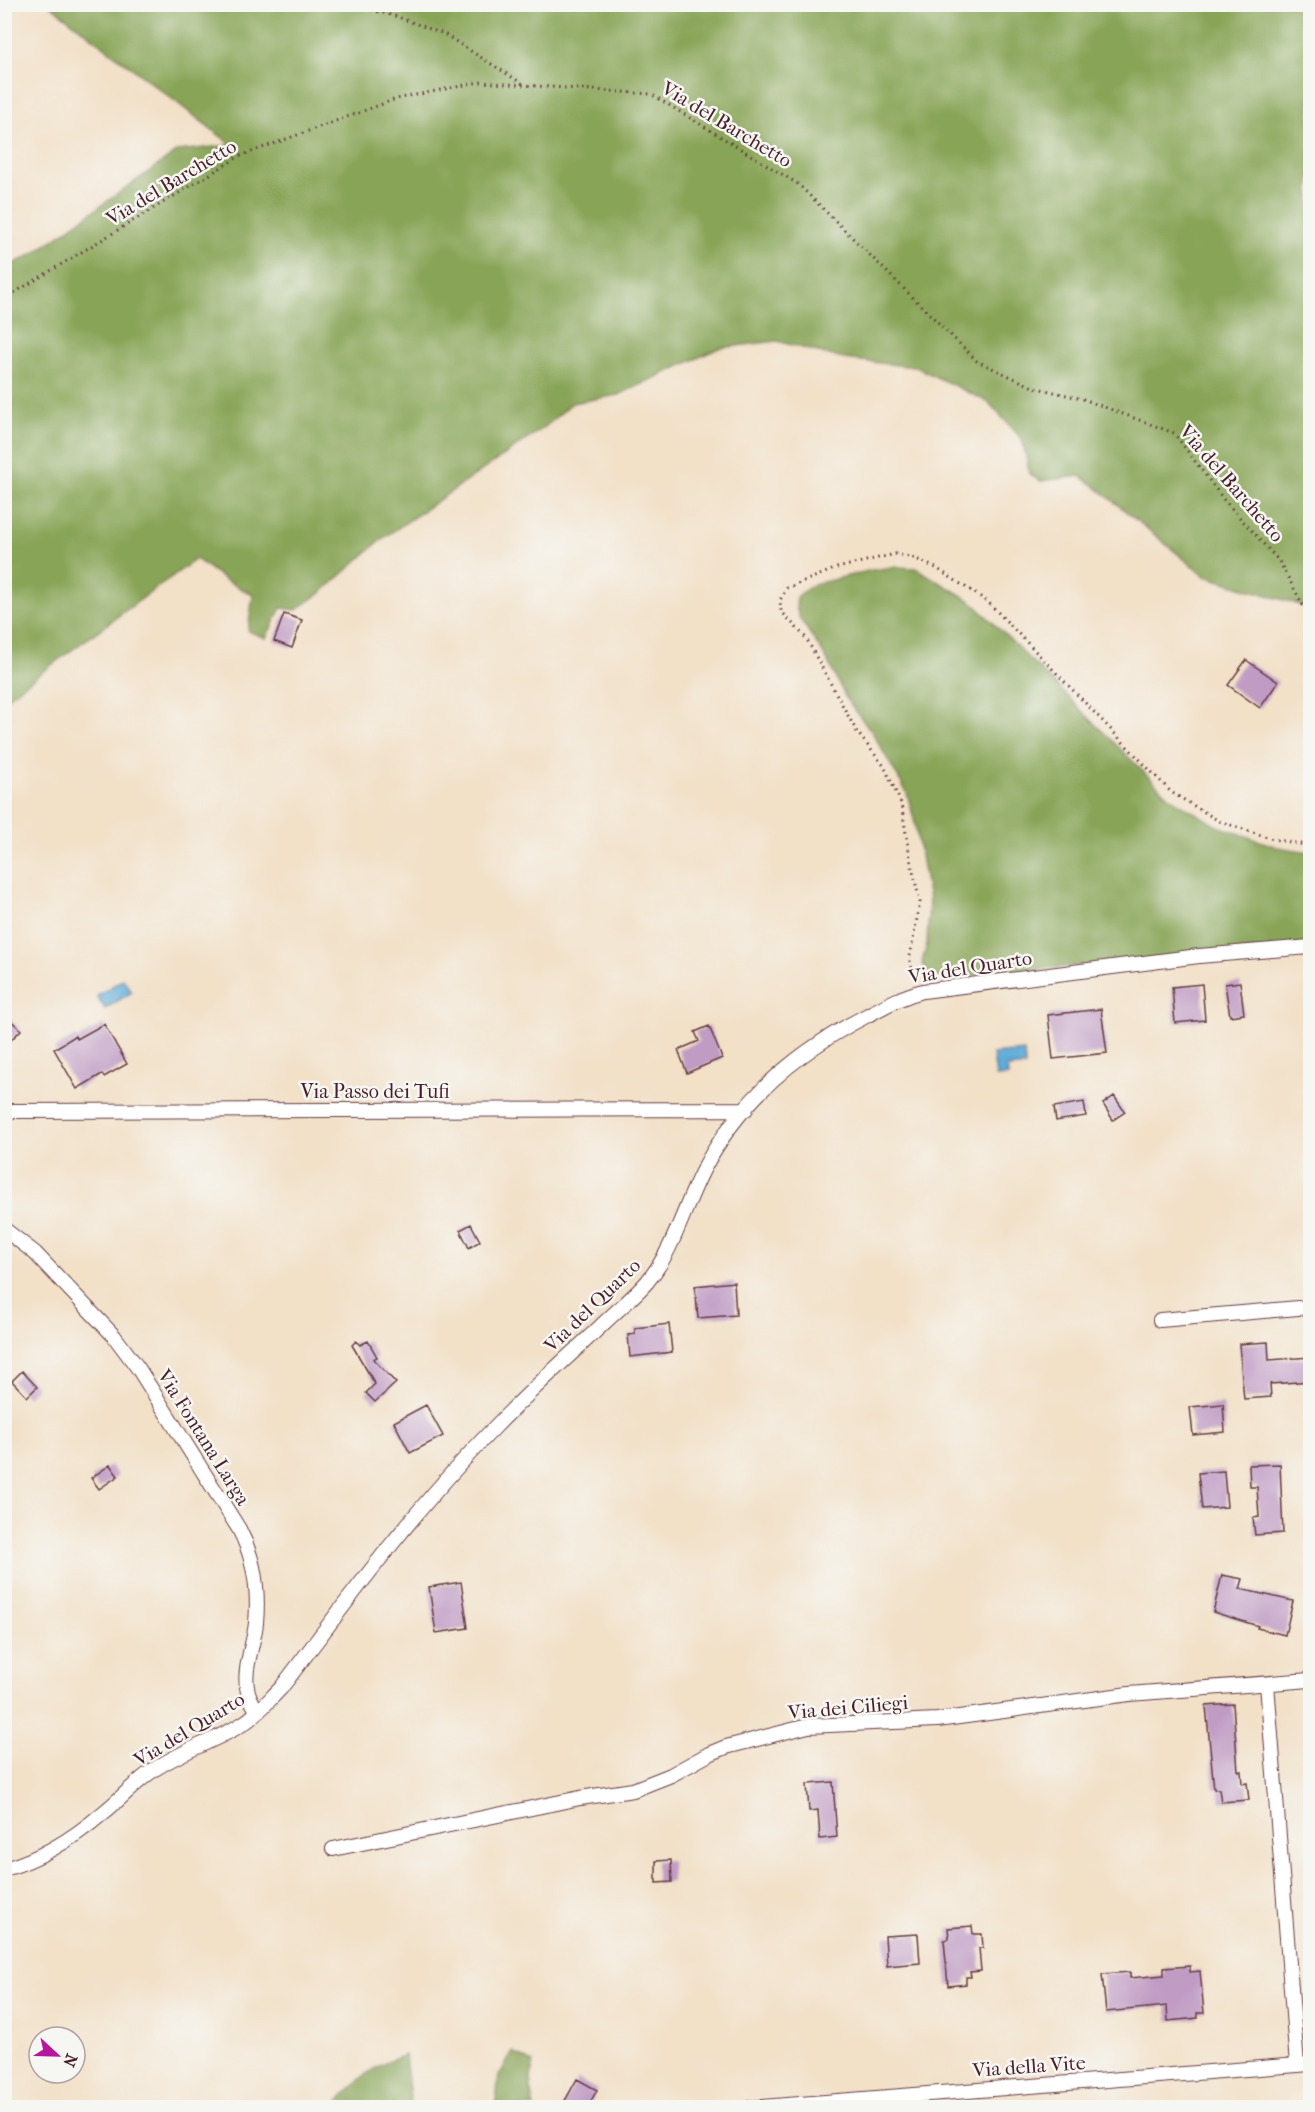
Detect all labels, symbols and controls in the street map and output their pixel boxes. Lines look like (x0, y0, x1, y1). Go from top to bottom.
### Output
street label: Via del Barchetto (657, 76, 796, 172)
street label: Via del Barchetto (101, 135, 241, 231)
street label: Via del Barchetto (1174, 419, 1289, 547)
street label: Via del Quarto (906, 946, 1034, 989)
street label: Via Passo dei Tufi (299, 1080, 450, 1103)
street label: Via del Quarto (539, 1254, 645, 1358)
street label: Via Fontana Larga (152, 1364, 255, 1510)
street label: Via del Quarto (129, 1687, 249, 1772)
street label: Via dei Ciliegi (786, 1691, 909, 1724)
north arrow (27, 2025, 87, 2085)
text: N (59, 2051, 82, 2070)
street label: Via della Vite (971, 2051, 1087, 2082)

